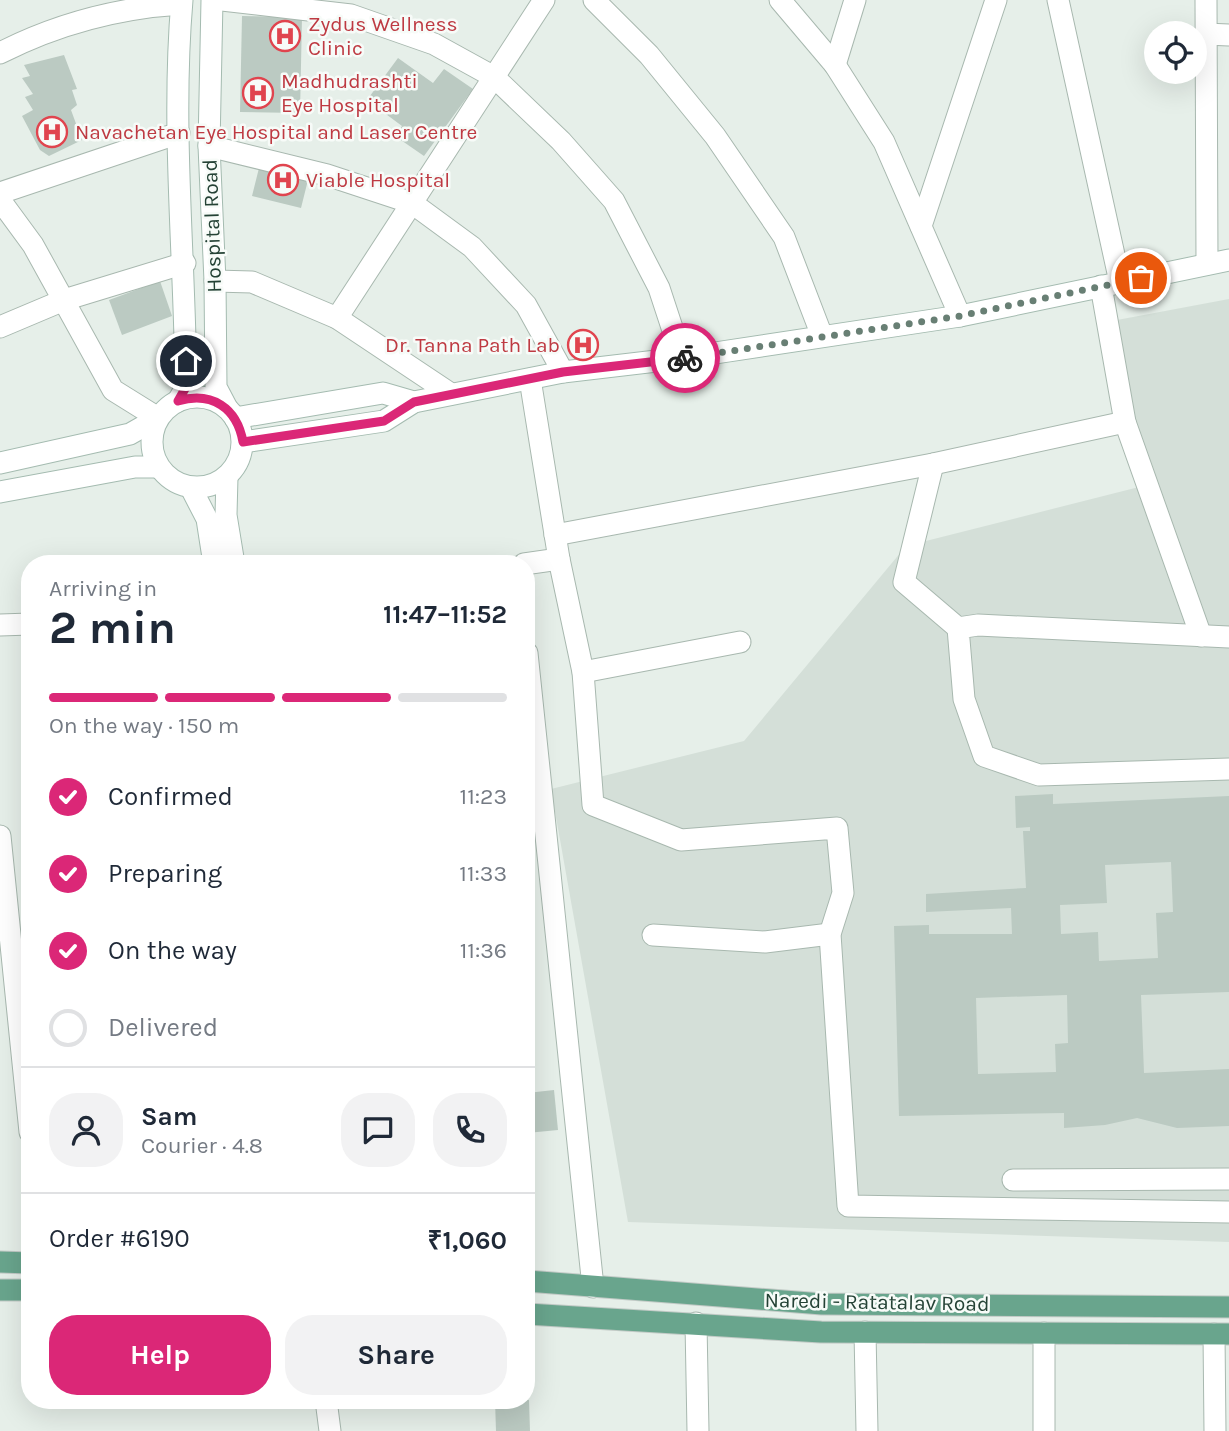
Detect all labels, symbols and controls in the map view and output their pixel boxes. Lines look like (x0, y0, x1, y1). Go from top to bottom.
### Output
place label: Zydus Wellness Clinic (308, 12, 458, 60)
hospital icon: Zydus Wellness Clinic (268, 19, 302, 53)
map controls (1144, 21, 1207, 84)
button: locate (1144, 21, 1207, 84)
place label: Madhudrashti Eye Hospital (281, 69, 418, 117)
hospital icon: Madhudrashti Eye Hospital (241, 76, 275, 110)
hospital icon: Navachetan Eye Hospital and Laser Centre (35, 115, 69, 149)
place label: Navachetan Eye Hospital and Laser Centre (75, 120, 477, 144)
street label: Hospital Road (198, 159, 226, 293)
hospital icon: Viable Hospital (266, 163, 300, 197)
place label: Viable Hospital (306, 168, 450, 192)
pin (1111, 248, 1171, 308)
icon: bag (1122, 259, 1160, 297)
courier (650, 323, 720, 393)
hospital icon: Dr. Tanna Path Lab (566, 328, 600, 362)
pin (156, 331, 216, 391)
place label: Dr. Tanna Path Lab (385, 333, 560, 357)
icon: bike (666, 339, 704, 377)
icon: home (167, 342, 205, 380)
text: Arriving in (49, 575, 157, 602)
text: 11:47–11:52 (383, 599, 507, 630)
text: 2 min (49, 601, 176, 655)
text: On the way · 150 m (49, 712, 239, 739)
icon: check (49, 778, 87, 816)
text: Confirmed (108, 781, 233, 812)
text: 11:23 (460, 783, 507, 810)
icon: check (49, 855, 87, 893)
text: Preparing (108, 858, 222, 889)
text: 11:33 (459, 860, 507, 887)
icon: check (49, 932, 87, 970)
text: On the way (108, 935, 237, 966)
text: 11:36 (460, 937, 507, 964)
text: Delivered (108, 1012, 218, 1043)
button: person (49, 1093, 123, 1167)
button: chat (341, 1093, 415, 1167)
button: phone (433, 1093, 507, 1167)
text: Sam (141, 1101, 197, 1132)
text: Courier · 4.8 (141, 1132, 263, 1159)
text: Order #6190 (49, 1223, 190, 1254)
text: ₹1,060 (428, 1225, 507, 1256)
street label: Naredi - Ratatalav Road (764, 1288, 990, 1316)
button: Help (49, 1315, 271, 1395)
button: Share (285, 1315, 507, 1395)

